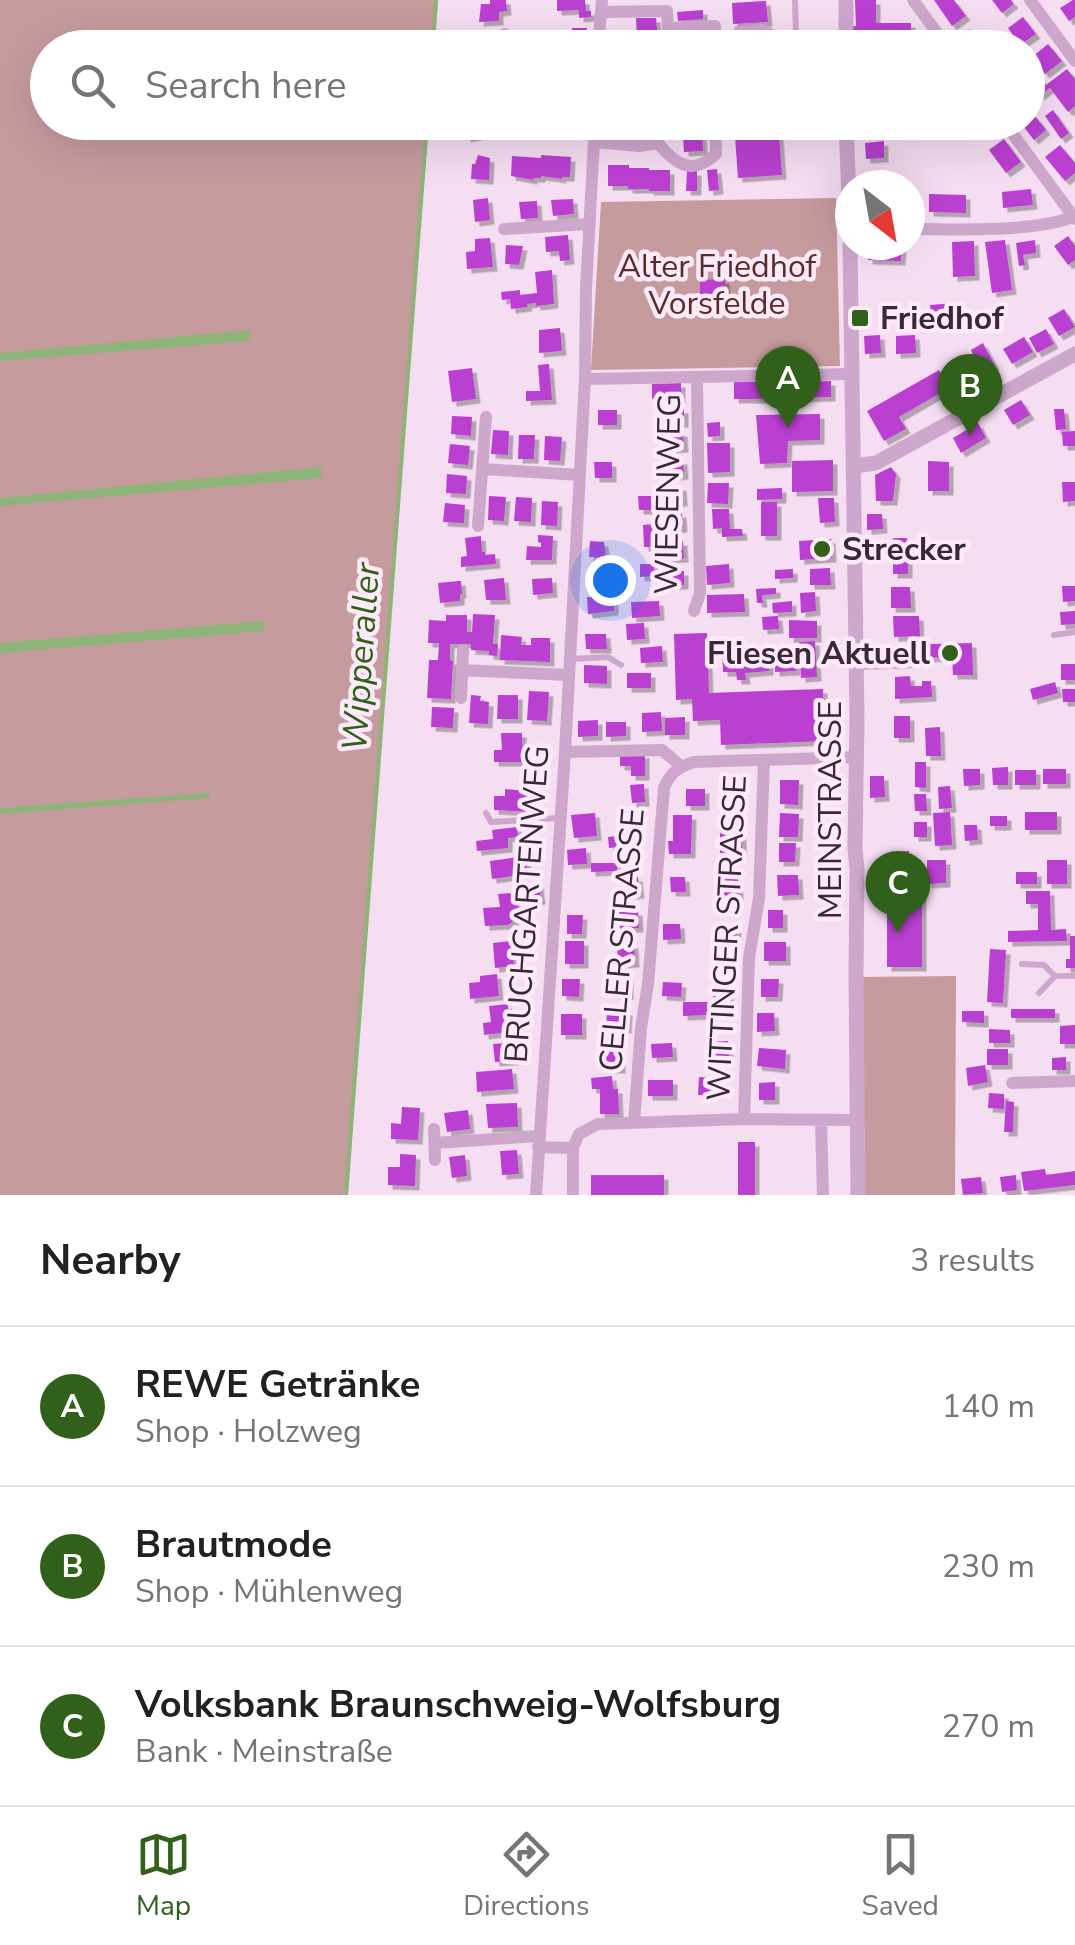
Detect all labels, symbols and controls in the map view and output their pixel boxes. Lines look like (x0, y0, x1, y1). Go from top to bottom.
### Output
search box (30, 30, 1045, 140)
icon: search (65, 58, 120, 113)
text: Search here (145, 60, 346, 111)
north arrow (835, 170, 925, 260)
park label: Alter Friedhof Vorsfelde (618, 245, 818, 325)
place label: Friedhof (880, 297, 1005, 340)
marker: Friedhof (849, 307, 871, 329)
pin: A (756, 346, 820, 428)
pin: B (938, 354, 1002, 436)
street label: WIESENWEG (645, 393, 691, 595)
place label: Strecker (842, 528, 966, 571)
marker: Strecker (811, 538, 833, 560)
your location (585, 555, 636, 606)
water label: Wipperaller (331, 560, 391, 753)
place label: Fliesen Aktuell (707, 632, 930, 675)
marker: Fliesen Aktuell (939, 642, 961, 664)
street label: MEINSTRASSE (809, 701, 852, 919)
street label: BRUCHGARTENWEG (494, 744, 560, 1064)
street label: WITTINGER STRASSE (697, 774, 757, 1102)
street label: CELLER STRASSE (589, 807, 655, 1073)
pin: C (866, 850, 930, 933)
text: Nearby (40, 1232, 181, 1289)
text: 3 results (910, 1239, 1035, 1282)
text: REWE Getränke (135, 1359, 420, 1410)
text: A (61, 1385, 84, 1428)
text: 140 m (942, 1385, 1035, 1428)
text: Shop · Holzweg (135, 1410, 362, 1453)
text: Brautmode (135, 1519, 332, 1570)
text: B (61, 1545, 84, 1588)
text: 230 m (942, 1545, 1035, 1588)
text: Shop · Mühlenweg (135, 1570, 403, 1613)
text: Volksbank Braunschweig-Wolfsburg (135, 1679, 781, 1730)
text: C (62, 1705, 83, 1748)
text: 270 m (942, 1705, 1035, 1748)
text: Bank · Meinstraße (135, 1730, 393, 1773)
tab: Map (136, 1827, 191, 1925)
tab: Directions (463, 1827, 589, 1925)
tab: Saved (862, 1827, 939, 1925)

